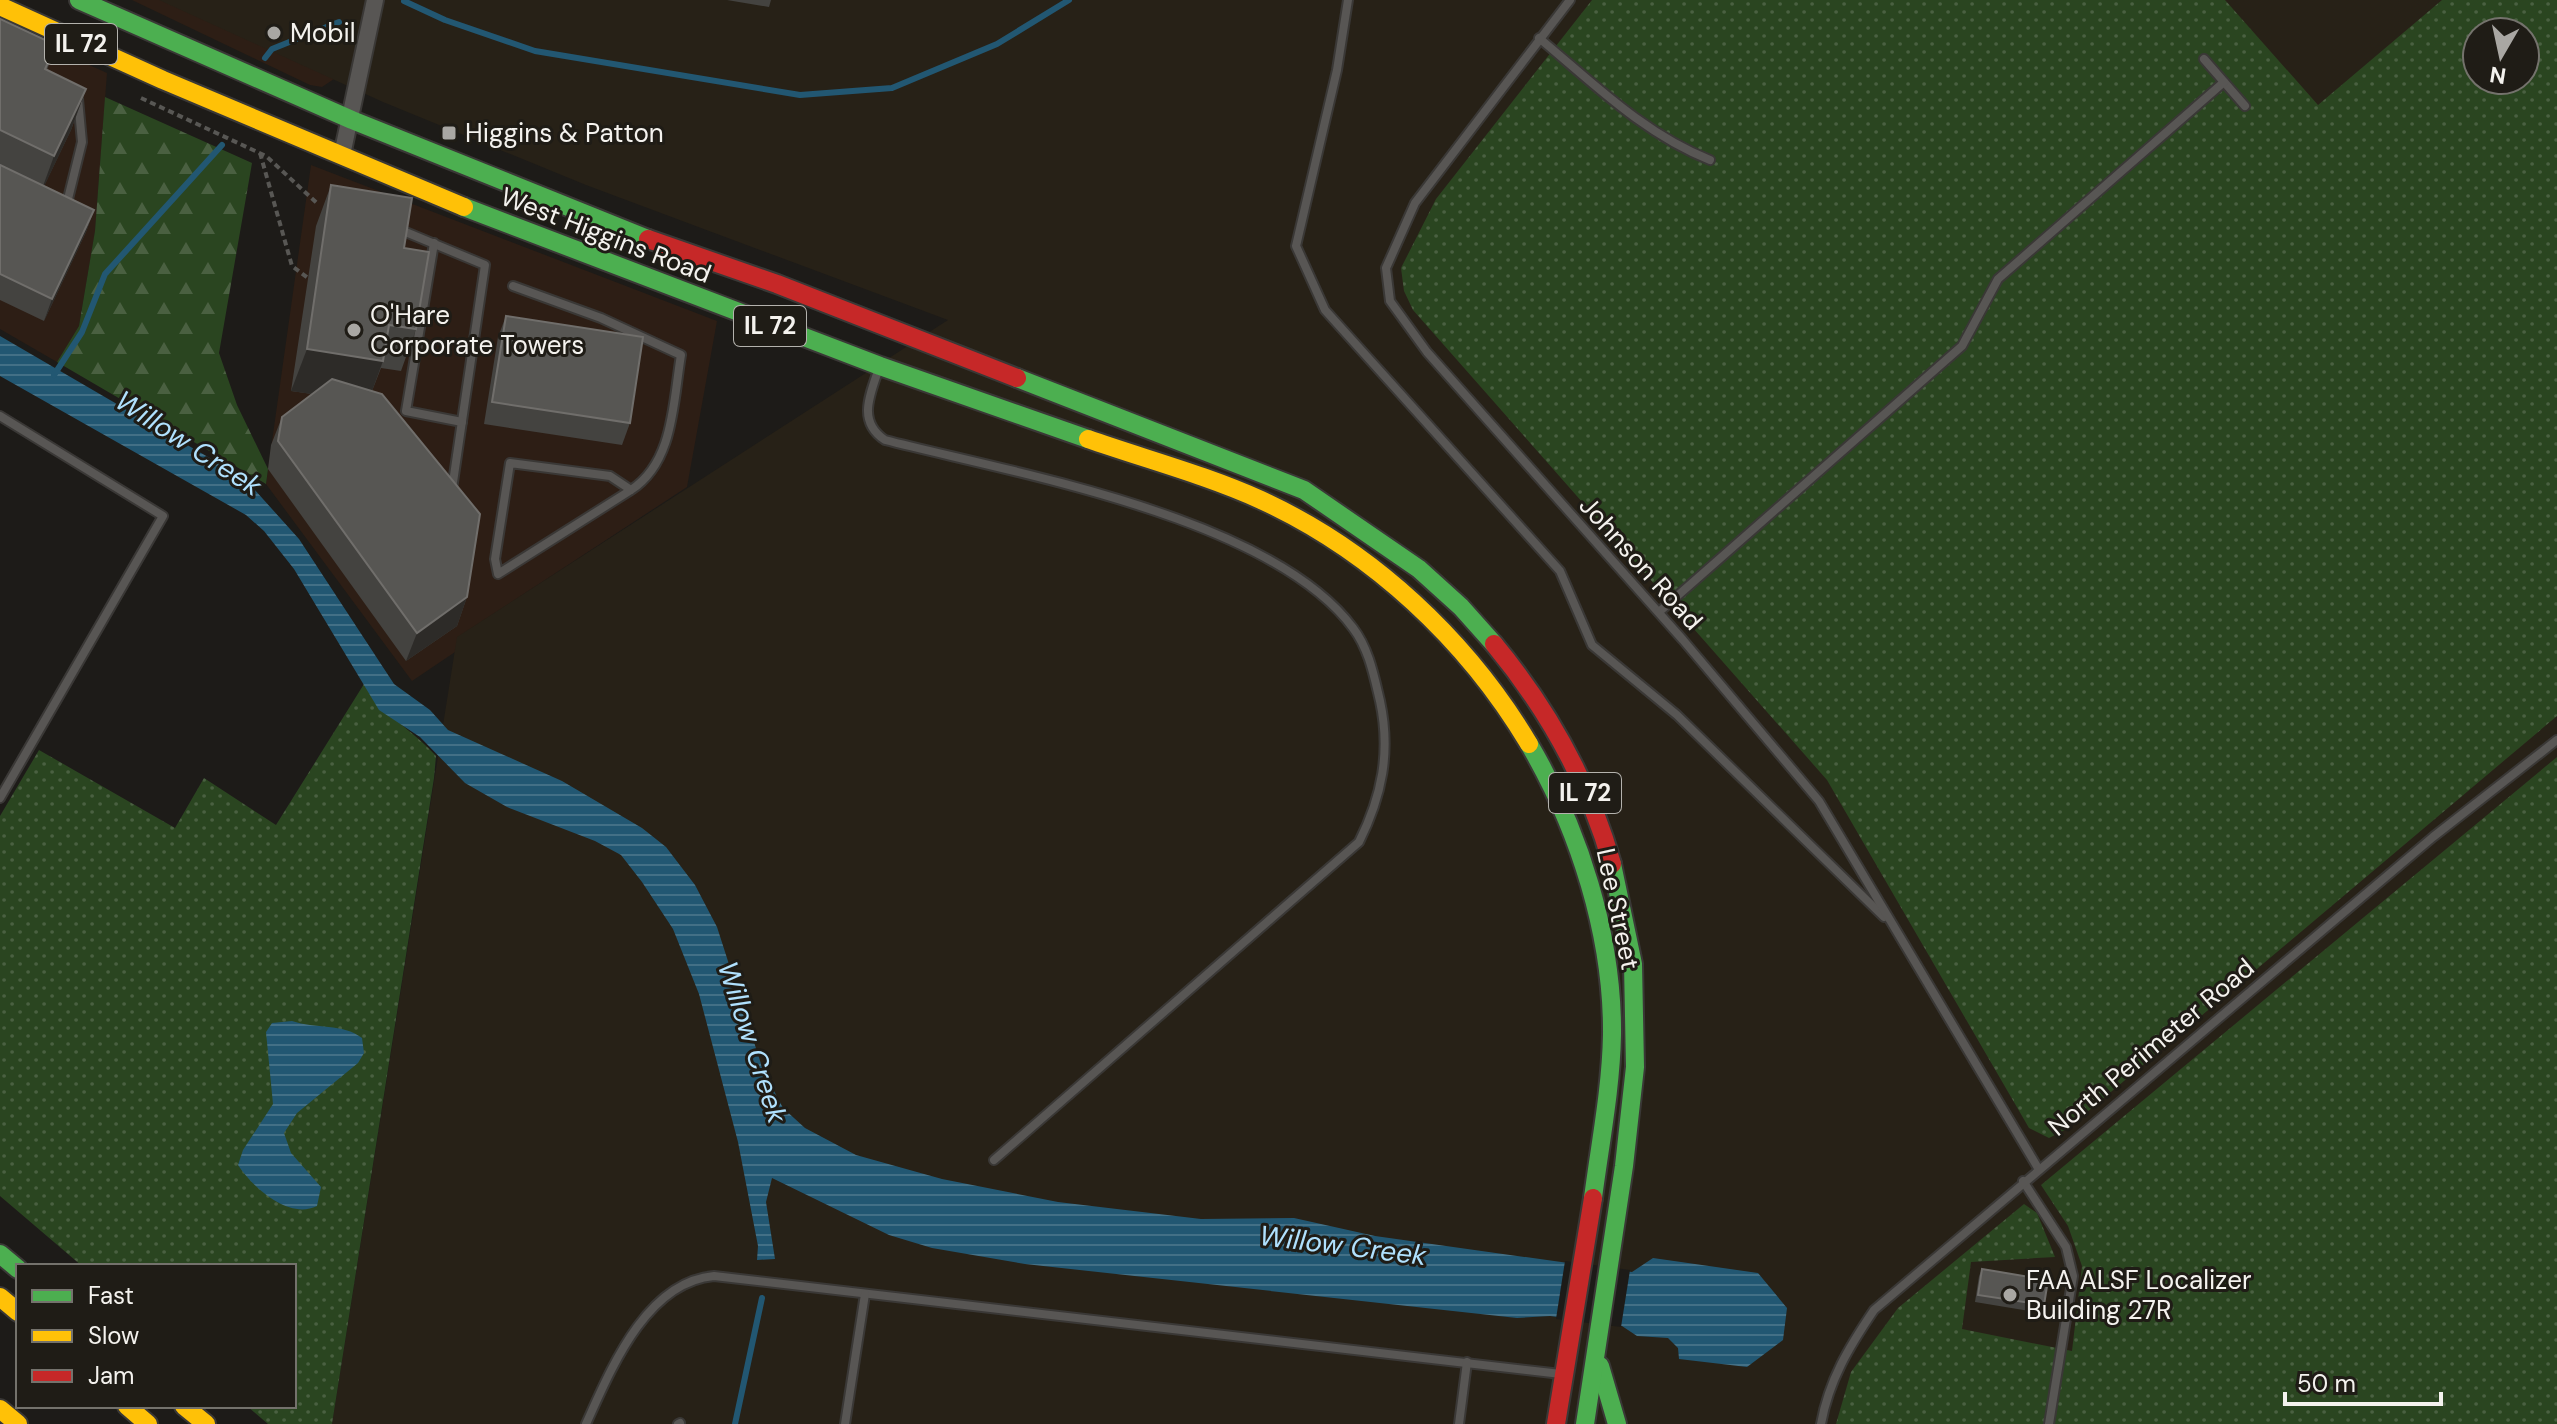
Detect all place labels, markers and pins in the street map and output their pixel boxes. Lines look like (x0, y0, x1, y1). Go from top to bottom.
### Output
place label: Mobil (290, 16, 356, 50)
marker: Mobil (265, 24, 283, 42)
place label: Higgins & Patton (465, 116, 664, 150)
marker: Higgins & Patton (440, 124, 458, 142)
place label: O'Hare Corporate Towers (370, 298, 584, 362)
marker: O'Hare Corporate Towers (345, 321, 363, 339)
place label: FAA ALSF Localizer Building 27R (2026, 1263, 2252, 1327)
marker: FAA ALSF Localizer Building 27R (2001, 1286, 2019, 1304)

